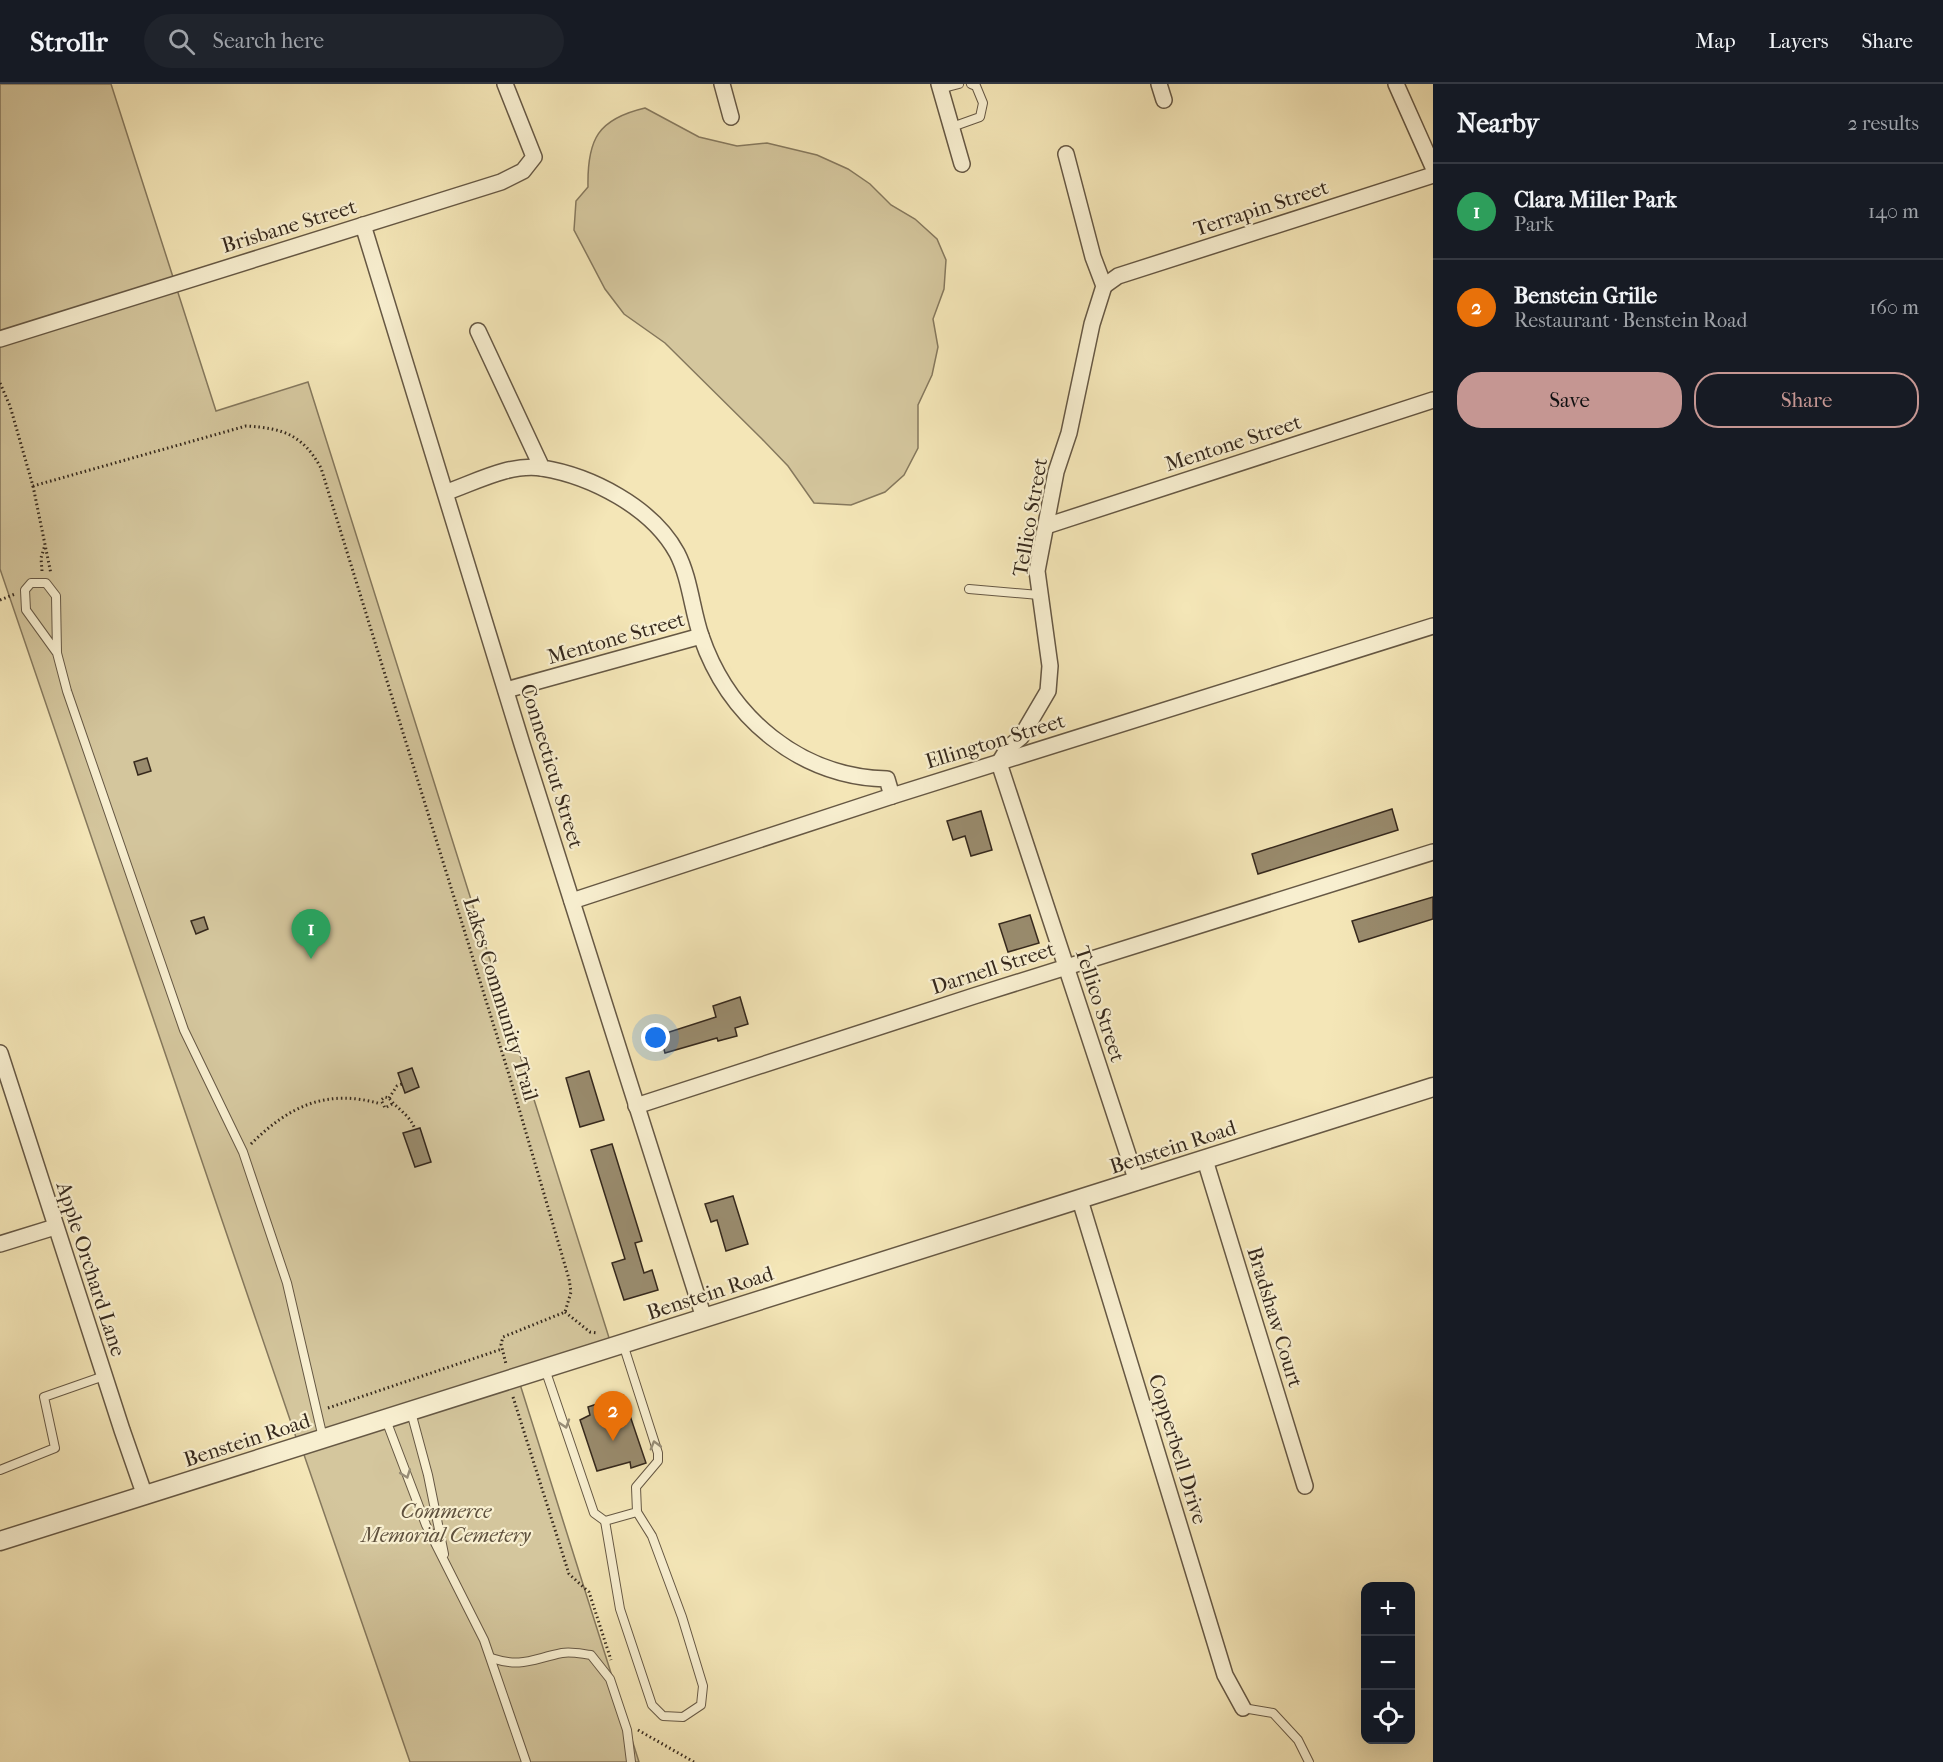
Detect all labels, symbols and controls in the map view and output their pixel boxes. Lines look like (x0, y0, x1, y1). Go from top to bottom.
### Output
search box (144, 14, 564, 68)
text: Strollr (30, 25, 108, 58)
icon: search (165, 25, 198, 58)
text: Search here (213, 28, 324, 54)
text: Map (1695, 29, 1736, 53)
text: Layers (1769, 29, 1828, 53)
text: Share (1861, 29, 1913, 53)
text: Nearby (1457, 108, 1539, 139)
text: 2 results (1848, 112, 1919, 135)
street label: Terrapin Street (1191, 175, 1332, 241)
text: Clara Miller Park (1514, 187, 1677, 213)
street label: Brisbane Street (219, 194, 360, 258)
text: 1 (1473, 200, 1480, 223)
text: 140 m (1868, 200, 1919, 223)
text: Park (1514, 213, 1554, 236)
text: Benstein Grille (1514, 283, 1657, 309)
text: 2 (1471, 296, 1482, 319)
text: 160 m (1869, 296, 1919, 319)
text: Restaurant · Benstein Road (1514, 309, 1747, 332)
button: Save (1457, 372, 1682, 428)
button: Share (1694, 372, 1919, 428)
street label: Mentone Street (1162, 410, 1305, 476)
street label: Tellico Street (1008, 455, 1052, 578)
street label: Mentone Street (545, 607, 688, 669)
street label: Connecticut Street (516, 681, 589, 852)
street label: Ellington Street (922, 708, 1068, 774)
street label: Lakes Community Trail (459, 894, 543, 1104)
pin: 1 (292, 910, 330, 959)
street label: Darnell Street (928, 937, 1058, 999)
street label: Tellico Street (1070, 943, 1130, 1065)
your location (641, 1023, 670, 1052)
street label: Benstein Road (1107, 1115, 1240, 1179)
street label: Apple Orchard Lane (51, 1178, 131, 1359)
street label: Bradshaw Court (1242, 1244, 1308, 1391)
street label: Benstein Road (644, 1261, 777, 1325)
street label: Copperbell Drive (1144, 1371, 1212, 1527)
pin: 2 (594, 1392, 632, 1441)
street label: Benstein Road (181, 1408, 314, 1472)
one-way arrow (558, 1418, 570, 1429)
one-way arrow (650, 1440, 663, 1450)
one-way arrow (399, 1469, 412, 1479)
park label: Commerce Memorial Cemetery (359, 1499, 532, 1547)
map controls (1361, 1582, 1415, 1744)
button: + (1361, 1582, 1415, 1636)
button: − (1361, 1636, 1415, 1690)
button: locate (1361, 1690, 1415, 1744)

